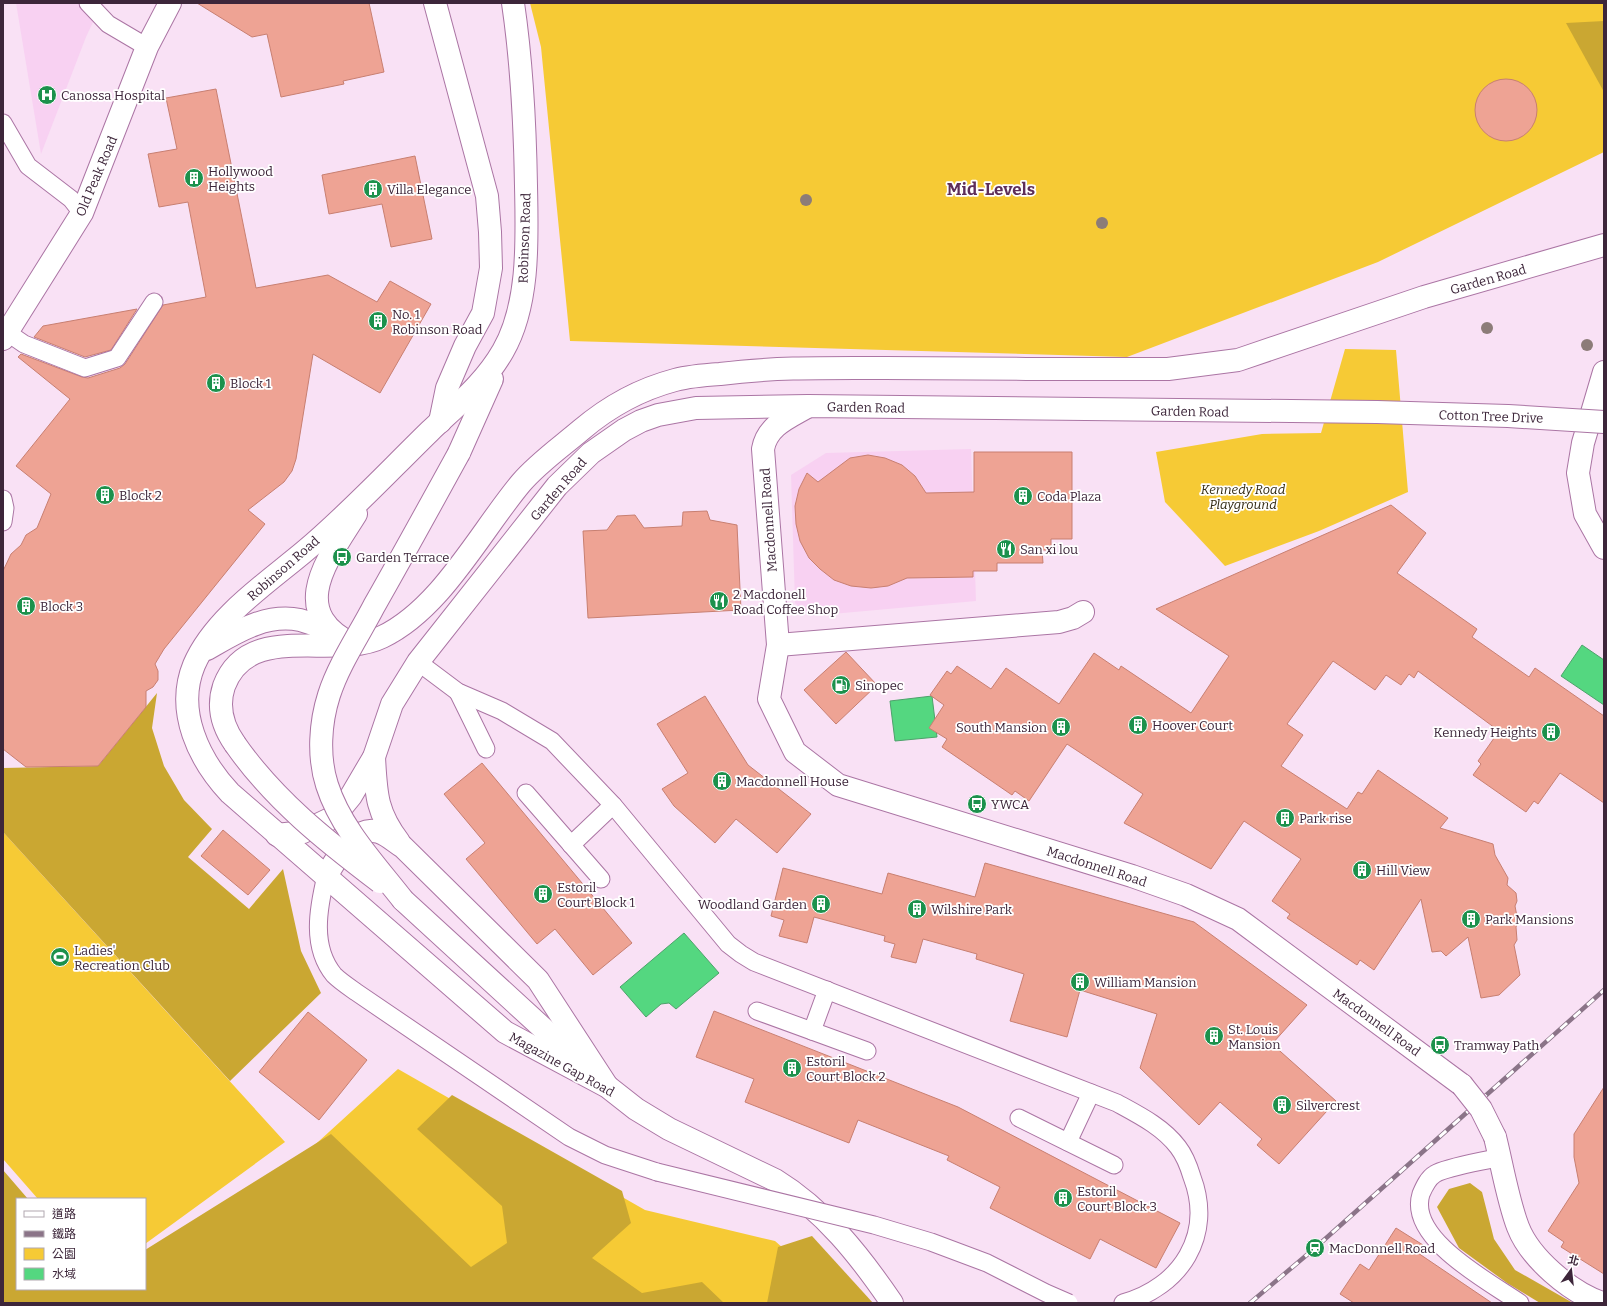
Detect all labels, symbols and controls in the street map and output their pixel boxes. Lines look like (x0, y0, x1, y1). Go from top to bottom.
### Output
hospital icon: Canossa Hospital (36, 84, 58, 106)
place label: Canossa Hospital (61, 88, 165, 103)
street label: Old Peak Road (73, 133, 120, 219)
place label: Hollywood Heights (208, 164, 273, 194)
building icon: Hollywood Heights (183, 167, 205, 189)
building icon: Villa Elegance (362, 178, 384, 200)
district label: Mid-Levels (947, 179, 1035, 200)
place label: Villa Elegance (387, 182, 471, 197)
street label: Robinson Road (515, 192, 534, 283)
street label: Garden Road (1448, 261, 1528, 297)
place label: No. 1 Robinson Road (392, 307, 483, 337)
building icon: No. 1 Robinson Road (367, 310, 389, 332)
building icon: Block 1 (205, 372, 227, 394)
place label: Block 1 (230, 376, 272, 391)
street label: Garden Road (827, 399, 905, 416)
street label: Garden Road (1151, 403, 1229, 420)
street label: Cotton Tree Drive (1438, 407, 1544, 426)
street label: Garden Road (527, 455, 590, 524)
street label: Macdonnell Road (757, 467, 780, 573)
park label: Kennedy Road Playground (1201, 482, 1286, 512)
building icon: Block 2 (94, 484, 116, 506)
building icon: Coda Plaza (1012, 485, 1034, 507)
place label: Block 2 (119, 488, 162, 503)
place label: Coda Plaza (1037, 489, 1101, 504)
street label: Robinson Road (244, 533, 323, 604)
restaurant icon: San xi lou (995, 538, 1017, 560)
place label: San xi lou (1020, 542, 1078, 557)
bus stop icon: Garden Terrace (331, 546, 353, 568)
place label: Garden Terrace (356, 550, 449, 565)
place label: 2 Macdonell Road Coffee Shop (733, 587, 839, 617)
restaurant icon: 2 Macdonell Road Coffee Shop (708, 590, 730, 612)
building icon: Block 3 (15, 595, 37, 617)
place label: Block 3 (40, 599, 83, 614)
fuel station icon: Sinopec (830, 674, 852, 696)
place label: Sinopec (855, 678, 904, 693)
building icon: Hoover Court (1127, 714, 1149, 736)
building icon: South Mansion (1050, 716, 1072, 738)
place label: Hoover Court (1152, 718, 1233, 733)
place label: South Mansion (956, 720, 1048, 735)
building icon: Kennedy Heights (1540, 721, 1562, 743)
place label: Kennedy Heights (1434, 725, 1537, 740)
building icon: Macdonnell House (711, 770, 733, 792)
place label: Macdonnell House (736, 774, 849, 789)
bus stop icon: YWCA (966, 793, 988, 815)
place label: YWCA (991, 797, 1030, 812)
building icon: Park rise (1274, 807, 1296, 829)
place label: Park rise (1299, 811, 1352, 826)
street label: Macdonnell Road (1045, 843, 1149, 890)
building icon: Hill View (1351, 859, 1373, 881)
place label: Hill View (1376, 863, 1430, 878)
place label: Estoril Court Block 1 (557, 880, 635, 910)
building icon: Estoril Court Block 1 (532, 883, 554, 905)
building icon: Woodland Garden (810, 893, 832, 915)
place label: Woodland Garden (698, 897, 808, 912)
building icon: Wilshire Park (906, 898, 928, 920)
place label: Wilshire Park (931, 902, 1013, 917)
building icon: Park Mansions (1460, 908, 1482, 930)
place label: Park Mansions (1485, 912, 1574, 927)
place label: Ladies' Recreation Club (74, 943, 170, 973)
sports icon: Ladies' Recreation Club (49, 946, 71, 968)
building icon: William Mansion (1069, 971, 1091, 993)
place label: William Mansion (1094, 975, 1197, 990)
street label: Macdonnell Road (1330, 986, 1424, 1059)
place label: St. Louis Mansion (1228, 1022, 1281, 1052)
building icon: St. Louis Mansion (1203, 1025, 1225, 1047)
street label: Magazine Gap Road (506, 1029, 617, 1100)
bus stop icon: Tramway Path (1429, 1034, 1451, 1056)
place label: Tramway Path (1454, 1038, 1539, 1053)
place label: Estoril Court Block 2 (806, 1054, 886, 1084)
building icon: Estoril Court Block 2 (781, 1057, 803, 1079)
building icon: Silvercrest (1271, 1094, 1293, 1116)
place label: Silvercrest (1296, 1098, 1360, 1113)
place label: Estoril Court Block 3 (1077, 1184, 1157, 1214)
building icon: Estoril Court Block 3 (1052, 1187, 1074, 1209)
legend (16, 1198, 146, 1290)
text: 道路 (52, 1207, 76, 1221)
text: 鐵路 (52, 1227, 76, 1241)
station icon: MacDonnell Road (1304, 1237, 1326, 1259)
place label: MacDonnell Road (1329, 1241, 1435, 1256)
text: 公園 (52, 1247, 76, 1261)
north arrow (1551, 1250, 1591, 1290)
text: 北 (1566, 1253, 1580, 1269)
text: 水域 (52, 1267, 76, 1281)

